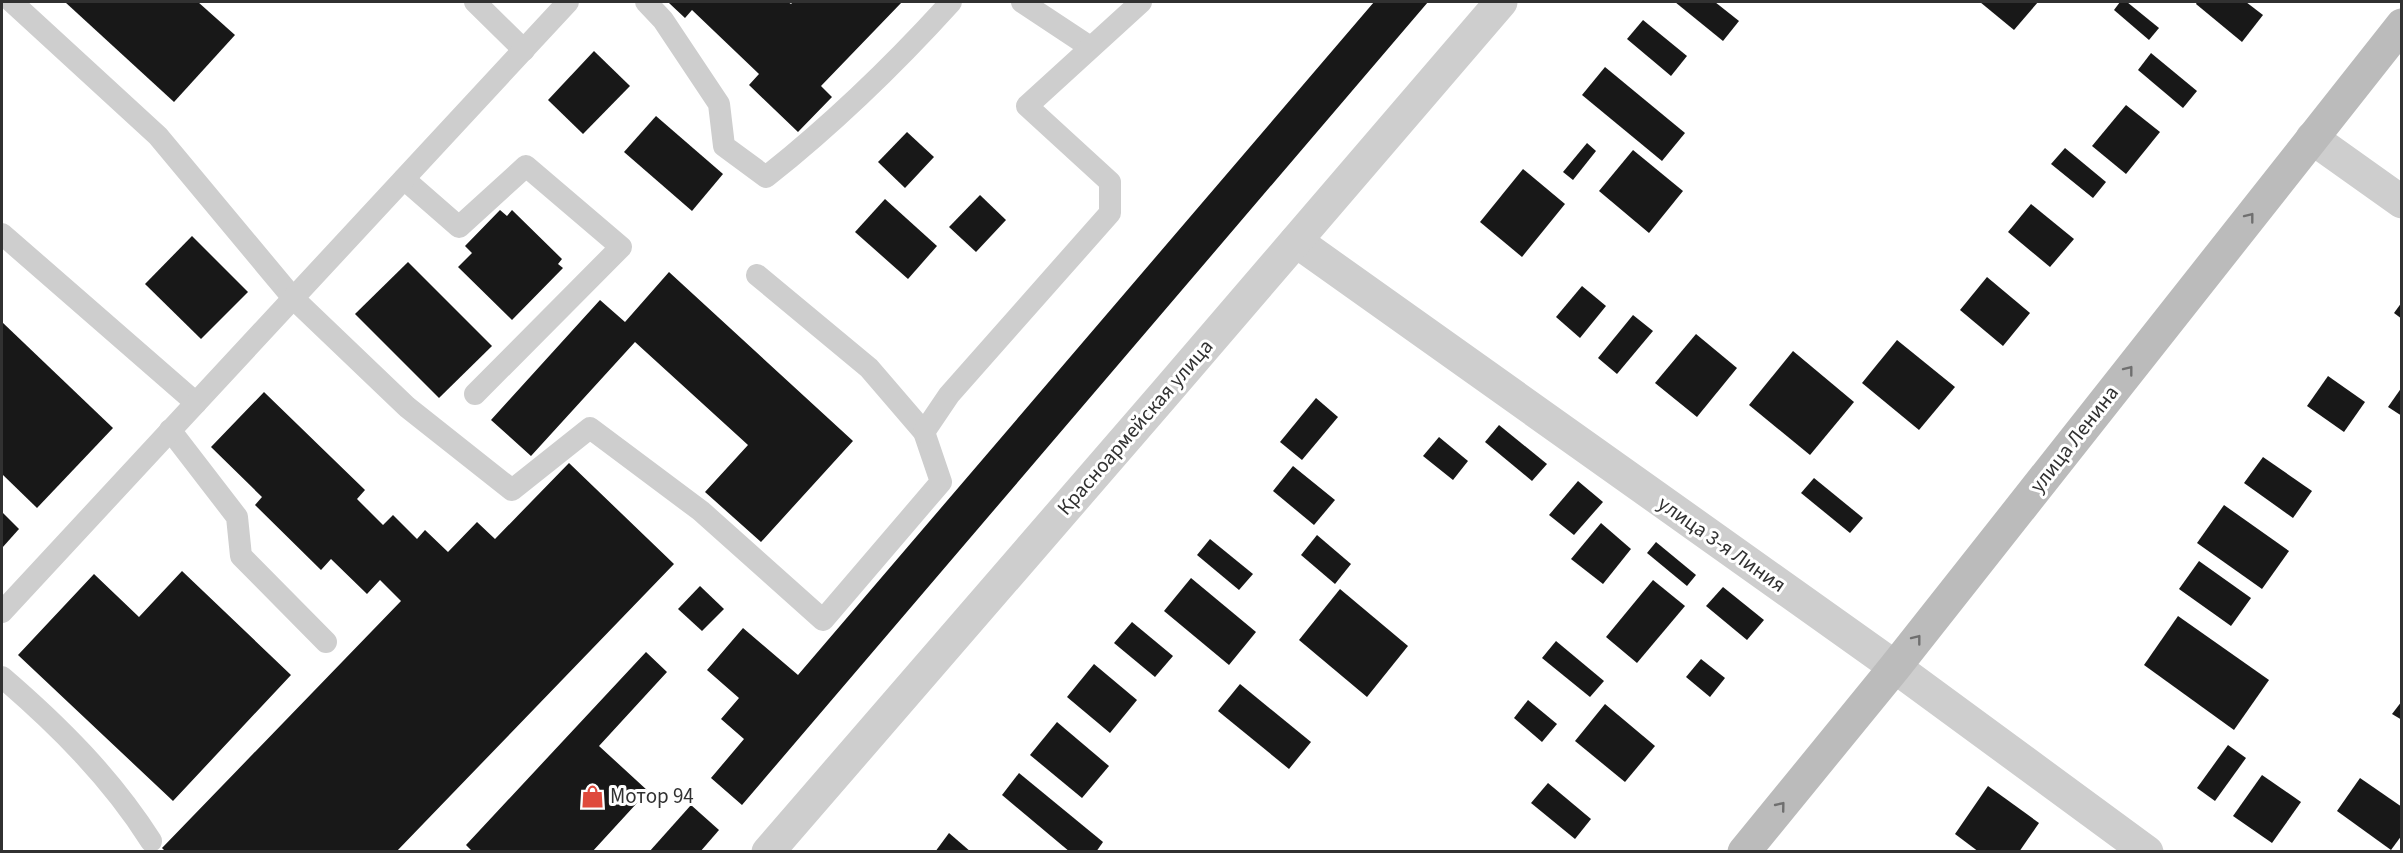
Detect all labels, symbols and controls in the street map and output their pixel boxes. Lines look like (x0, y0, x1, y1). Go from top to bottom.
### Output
one-way arrow (2242, 213, 2253, 224)
street label: Красноармейская улица (1050, 332, 1220, 522)
one-way arrow (2121, 366, 2132, 377)
street label: улица Ленина (2022, 379, 2126, 499)
street label: улица 3-я Линия (1652, 489, 1792, 599)
one-way arrow (1910, 634, 1921, 645)
place label: Мотор 94 (610, 781, 694, 811)
shop icon: Мотор 94 (579, 783, 605, 809)
one-way arrow (1774, 802, 1785, 813)

